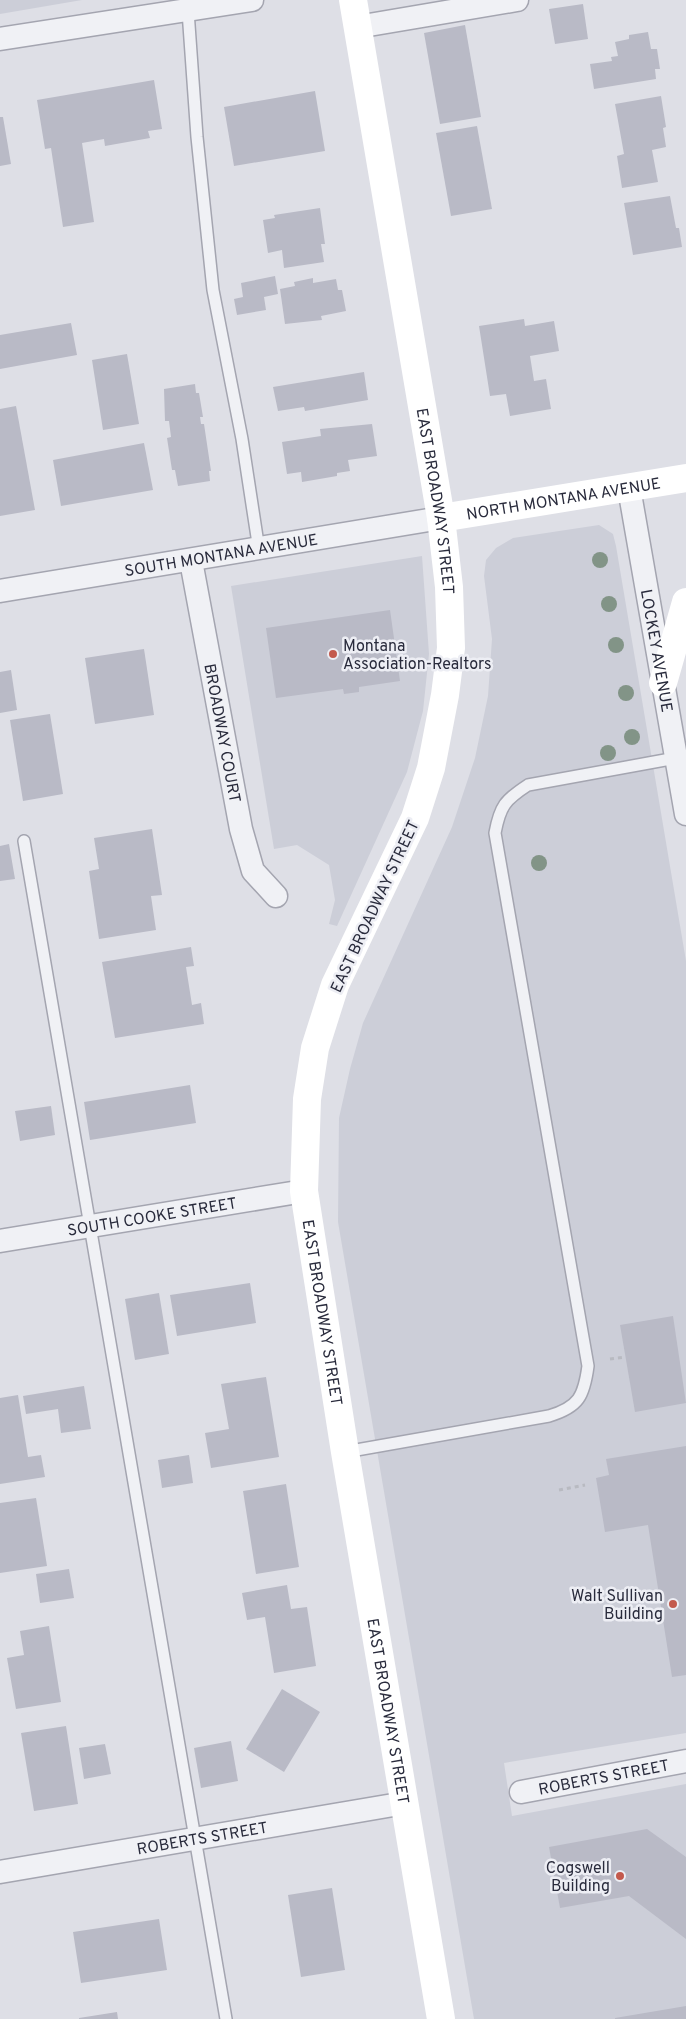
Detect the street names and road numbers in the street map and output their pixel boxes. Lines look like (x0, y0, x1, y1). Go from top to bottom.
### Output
street label: EAST BROADWAY STREET (410, 407, 457, 595)
street label: NORTH MONTANA AVENUE (465, 474, 662, 526)
street label: SOUTH MONTANA AVENUE (123, 531, 319, 582)
street label: LOCKEY AVENUE (635, 588, 676, 714)
street label: BROADWAY COURT (198, 662, 244, 805)
street label: EAST BROADWAY STREET (327, 817, 425, 996)
street label: SOUTH COOKE STREET (66, 1194, 238, 1242)
street label: EAST BROADWAY STREET (297, 1218, 346, 1407)
street label: EAST BROADWAY STREET (361, 1617, 412, 1806)
street label: ROBERTS STREET (537, 1756, 671, 1801)
street label: ROBERTS STREET (135, 1819, 269, 1861)

